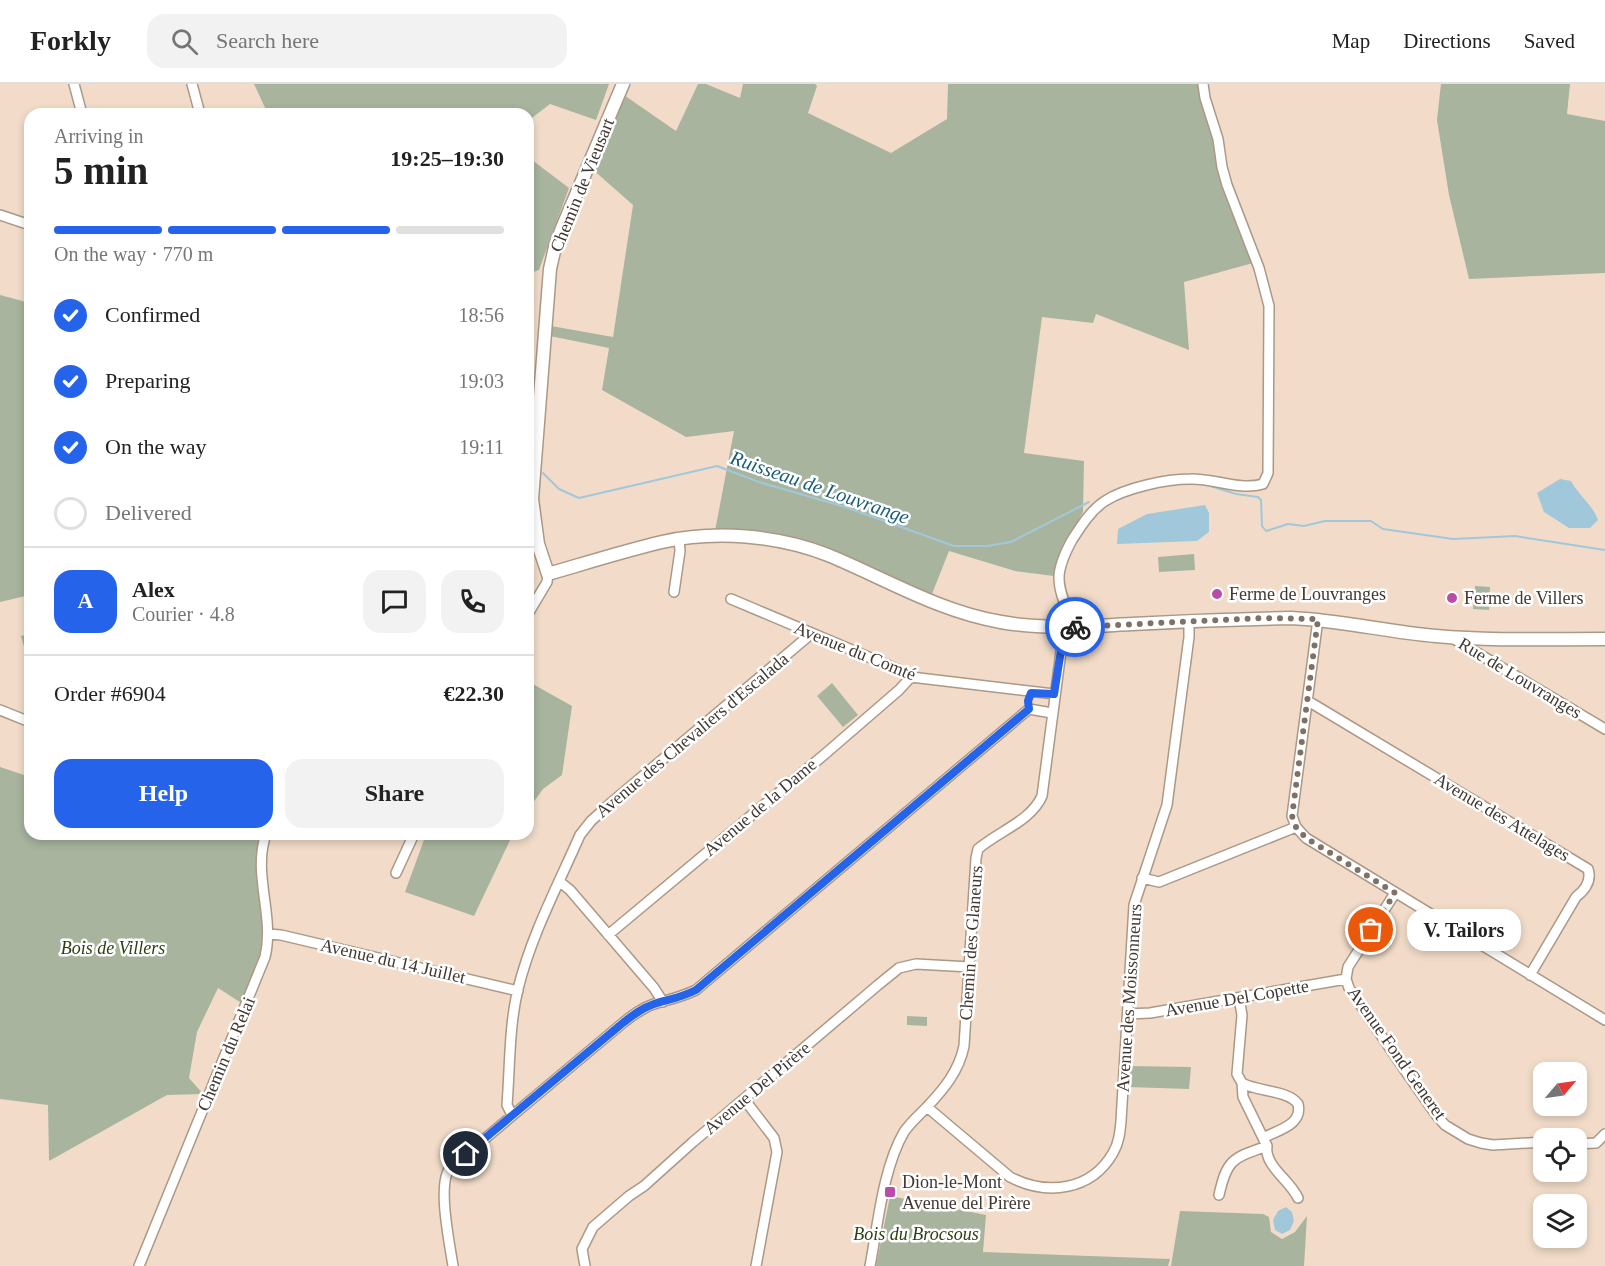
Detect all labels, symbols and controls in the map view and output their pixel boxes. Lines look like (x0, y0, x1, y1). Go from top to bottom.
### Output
search box (147, 14, 567, 68)
text: Forkly (30, 25, 111, 56)
icon: search (168, 25, 201, 58)
text: Search here (216, 28, 319, 53)
text: Map (1332, 29, 1370, 53)
text: Directions (1403, 29, 1491, 53)
text: Saved (1524, 29, 1575, 53)
street label: Chemin de Vieusart (546, 115, 618, 255)
text: Arriving in (54, 125, 143, 147)
text: 19:25–19:30 (390, 146, 504, 171)
text: 5 min (54, 149, 148, 192)
text: On the way · 770 m (54, 243, 213, 265)
icon: check (54, 299, 87, 332)
text: Confirmed (105, 302, 200, 327)
text: 18:56 (458, 304, 504, 326)
icon: check (54, 365, 87, 398)
text: Preparing (105, 368, 191, 393)
text: 19:03 (458, 370, 504, 392)
icon: check (54, 431, 87, 464)
text: On the way (105, 434, 206, 459)
text: 19:11 (459, 436, 504, 458)
water label: Ruisseau de Louvrange (726, 446, 912, 529)
text: Delivered (105, 500, 192, 525)
button: chat (363, 570, 426, 633)
button: phone (441, 570, 504, 633)
text: Alex (132, 577, 175, 602)
place label: Ferme de Louvranges (1229, 584, 1386, 604)
marker: Ferme de Louvranges (1210, 587, 1224, 601)
text: A (78, 588, 93, 613)
place label: Ferme de Villers (1464, 588, 1584, 608)
marker: Ferme de Villers (1445, 591, 1459, 605)
courier (1045, 597, 1105, 657)
text: Courier · 4.8 (132, 603, 235, 625)
icon: bike (1059, 611, 1092, 644)
street label: Avenue du Comté (791, 617, 919, 685)
street label: Rue de Louvranges (1455, 633, 1585, 723)
street label: Avenue des Chevaliers d'Escalada (592, 648, 792, 822)
text: Order #6904 (54, 681, 166, 706)
text: €22.30 (444, 681, 504, 706)
street label: Avenue de la Dame (700, 754, 820, 860)
button: Help (54, 759, 273, 828)
button: Share (285, 759, 504, 828)
street label: Avenue des Attelages (1431, 769, 1573, 865)
street label: Chemin des Glaneurs (956, 865, 986, 1021)
street label: Avenue des Moissonneurs (1112, 903, 1146, 1093)
pin (1345, 904, 1396, 955)
callout: V. Tailors (1407, 909, 1521, 951)
icon: bag (1354, 913, 1387, 946)
text: V. Tailors (1424, 919, 1504, 941)
street label: Avenue du 14 Juillet (319, 935, 467, 987)
park label: Bois de Villers (61, 938, 165, 958)
street label: Avenue Del Copette (1164, 976, 1310, 1020)
street label: Avenue Fond Generet (1344, 983, 1450, 1123)
street label: Chemin du Relai (193, 994, 259, 1114)
street label: Avenue Del Pirère (700, 1038, 814, 1138)
north arrow (1533, 1062, 1587, 1116)
map controls (1533, 1062, 1587, 1248)
pin (440, 1128, 491, 1179)
button: locate (1533, 1128, 1587, 1182)
icon: home (449, 1137, 482, 1170)
place label: Dion-le-Mont Avenue del Pirère (902, 1172, 1031, 1213)
marker: Dion-le-Mont Avenue del Pirère (883, 1185, 897, 1199)
button: layers (1533, 1194, 1587, 1248)
park label: Bois du Brocsous (853, 1224, 979, 1244)

